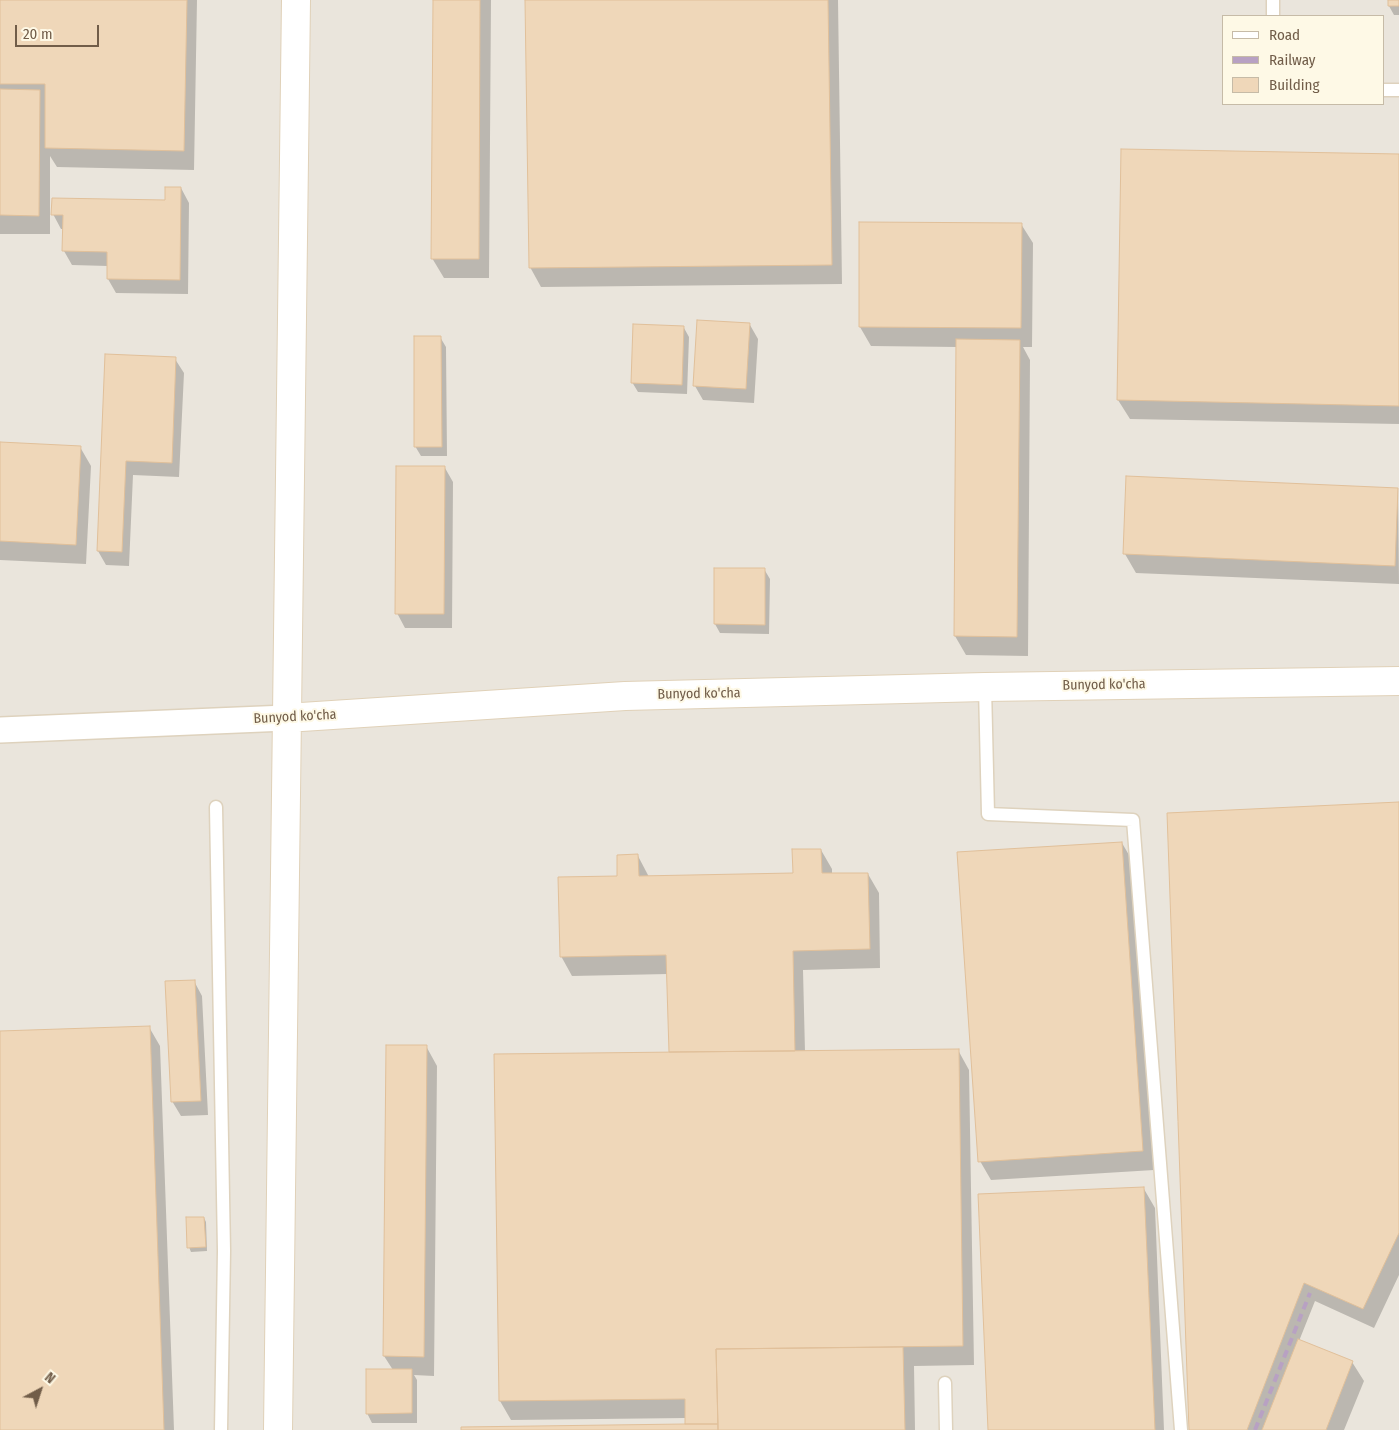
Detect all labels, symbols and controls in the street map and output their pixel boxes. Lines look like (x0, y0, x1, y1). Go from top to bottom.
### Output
scale bar (18, 15, 101, 47)
legend (1222, 15, 1384, 105)
text: 20 m (23, 25, 53, 43)
text: Road (1269, 26, 1300, 44)
text: Railway (1269, 51, 1316, 69)
text: Building (1269, 76, 1320, 94)
street label: Bunyod ko'cha (1062, 676, 1146, 694)
street label: Bunyod ko'cha (657, 685, 741, 703)
street label: Bunyod ko'cha (253, 706, 337, 728)
north arrow (15, 1365, 65, 1415)
text: N (41, 1369, 59, 1387)

